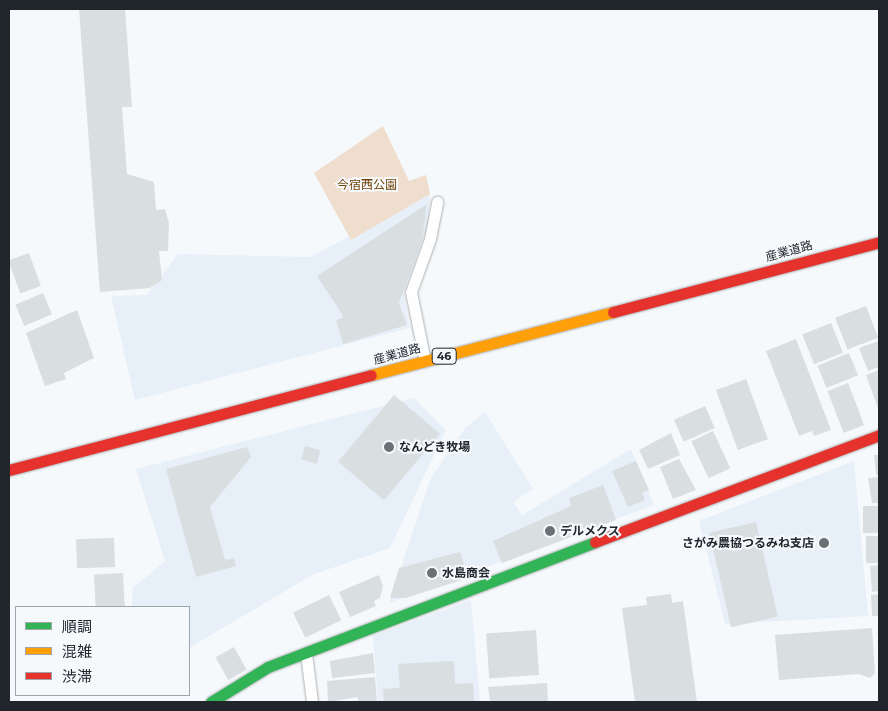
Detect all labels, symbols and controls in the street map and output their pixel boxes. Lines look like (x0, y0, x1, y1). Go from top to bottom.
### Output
park label: 今宿西公園 (337, 178, 397, 192)
street label: 産業道路 (764, 238, 814, 264)
street label: 産業道路 (372, 341, 422, 367)
road number: 46 (432, 348, 456, 364)
place label: なんどき牧場 (399, 440, 471, 454)
marker: なんどき牧場 (383, 441, 395, 453)
place label: デルメクス (560, 524, 620, 538)
marker: デルメクス (544, 525, 556, 537)
place label: さがみ農協つるみね支店 (682, 536, 814, 550)
marker: さがみ農協つるみね支店 (818, 537, 830, 549)
place label: 水島商会 (442, 566, 490, 580)
marker: 水島商会 (426, 567, 438, 579)
legend (15, 606, 190, 696)
text: 順調 (62, 617, 92, 636)
text: 混雑 (62, 642, 92, 661)
text: 渋滞 (62, 667, 92, 686)

